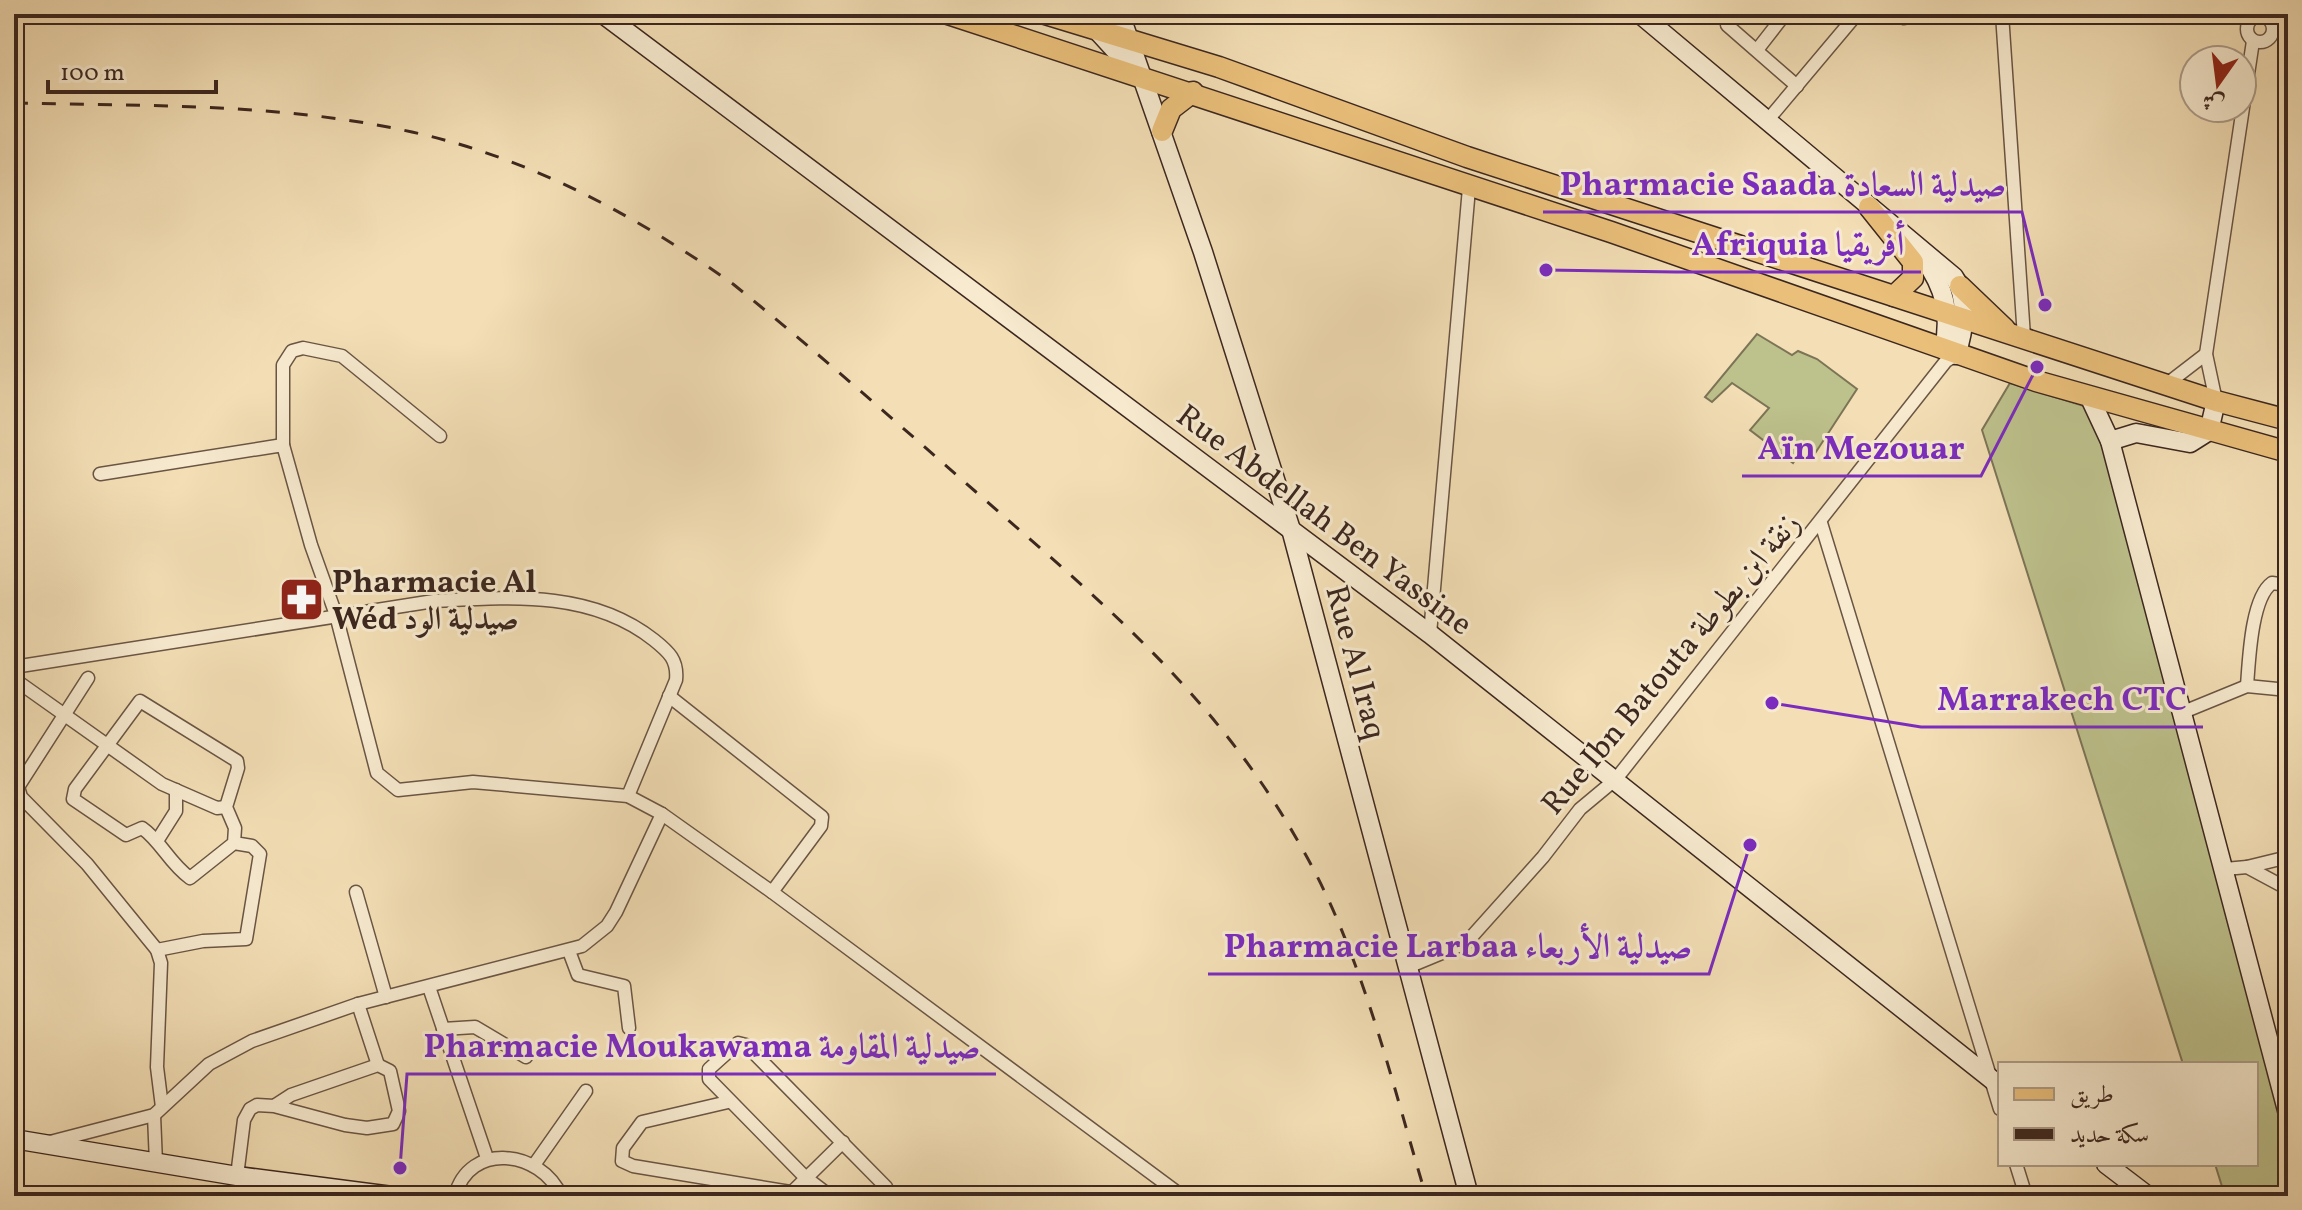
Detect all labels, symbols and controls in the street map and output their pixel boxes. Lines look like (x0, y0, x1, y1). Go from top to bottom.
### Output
scale bar (48, 44, 216, 94)
north arrow (2178, 44, 2258, 124)
text: 100 m (60, 57, 125, 91)
text: ش (2199, 83, 2228, 119)
callout: Pharmacie Saada صيدلية السعادة (1543, 154, 2022, 212)
text: Pharmacie Saada صيدلية السعادة (1560, 163, 2006, 210)
callout: Afriquia أفريقيا (1676, 214, 1921, 272)
text: Afriquia أفريقيا (1692, 219, 1905, 270)
street label: Rue Abdellah Ben Yassine (1166, 395, 1480, 647)
callout: Aïn Mezouar (1742, 418, 1981, 476)
text: Aïn Mezouar (1757, 427, 1965, 474)
street label: Rue Ibn Batouta زنقة ابن بطوطة (1532, 504, 1812, 826)
place label: Pharmacie Al Wéd صيدلية الود (332, 562, 537, 643)
pharmacy icon: Pharmacie Al Wéd صيدلية الود (277, 575, 325, 623)
street label: Rue Al Iraq (1312, 581, 1396, 745)
callout: Marrakech CTC (1921, 669, 2203, 727)
text: Marrakech CTC (1937, 678, 2187, 725)
callout: Pharmacie Larbaa صيدلية الأربعاء (1208, 916, 1709, 974)
text: Pharmacie Larbaa صيدلية الأربعاء (1224, 922, 1692, 972)
callout: Pharmacie Moukawama صيدلية المقاومة (407, 1016, 996, 1074)
text: Pharmacie Moukawama صيدلية المقاومة (423, 1025, 981, 1072)
legend (1998, 1062, 2258, 1166)
text: طريق (2070, 1079, 2114, 1113)
text: سكة حديد (2070, 1119, 2149, 1153)

